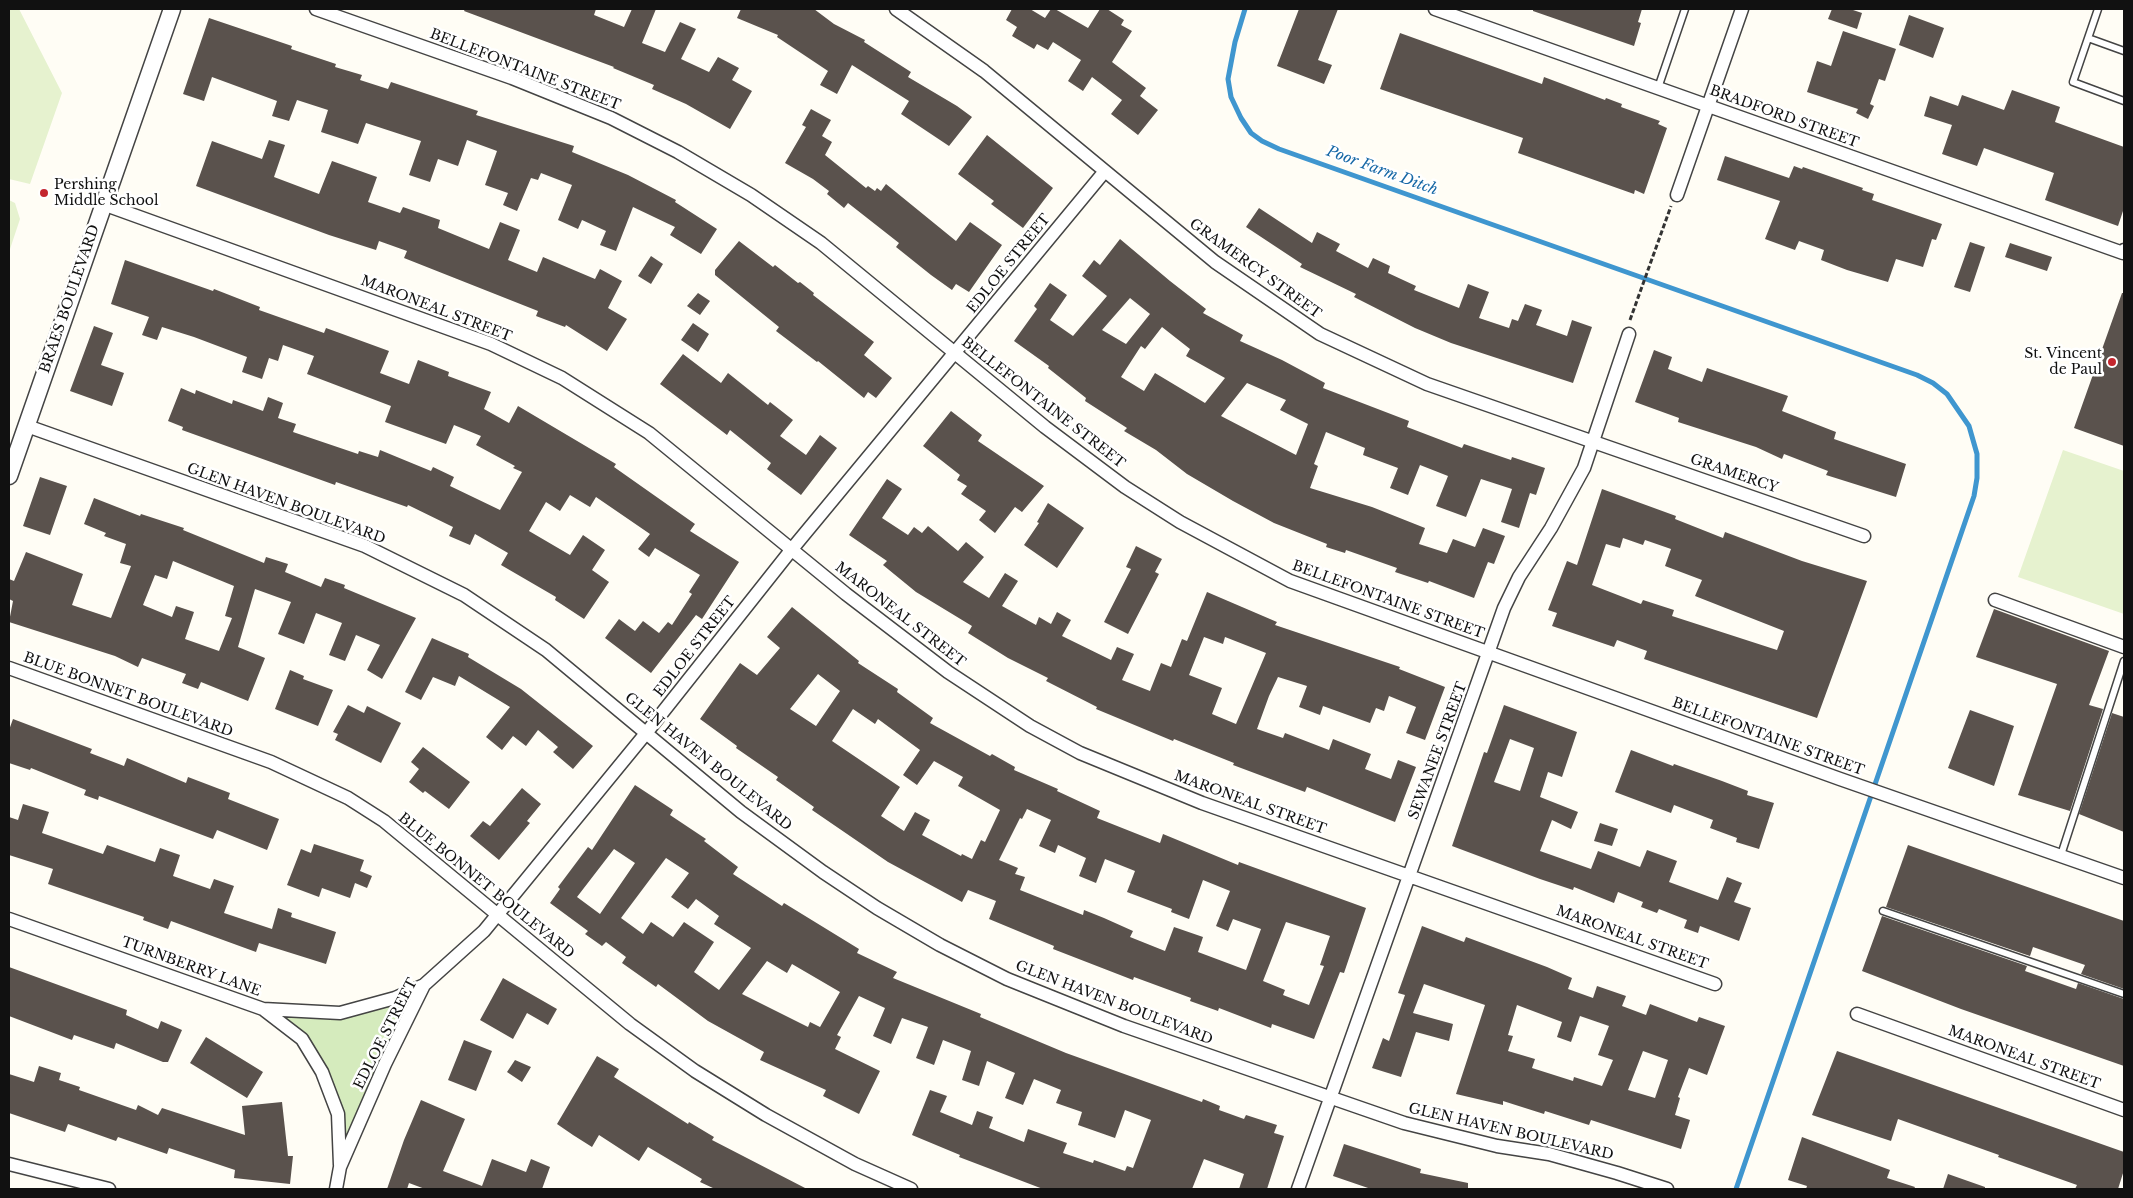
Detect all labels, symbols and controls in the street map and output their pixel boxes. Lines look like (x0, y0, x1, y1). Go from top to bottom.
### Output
street label: BELLEFONTAINE STREET (427, 26, 623, 114)
street label: BRADFORD STREET (1707, 82, 1861, 152)
water label: Poor Farm Ditch (1324, 143, 1440, 199)
place label: Pershing Middle School (54, 177, 159, 210)
marker: Pershing Middle School (38, 187, 50, 199)
street label: EDLOE STREET (964, 211, 1054, 317)
street label: GRAMERCY STREET (1186, 216, 1324, 322)
street label: BRAES BOULEVARD (37, 223, 103, 375)
street label: MARONEAL STREET (358, 272, 514, 346)
street label: BELLEFONTAINE STREET (958, 334, 1128, 472)
place label: St. Vincent de Paul (2024, 346, 2102, 378)
marker: St. Vincent de Paul (2106, 356, 2118, 368)
street label: GRAMERCY (1688, 451, 1780, 497)
street label: GLEN HAVEN BOULEVARD (184, 460, 388, 548)
street label: BELLEFONTAINE STREET (1290, 557, 1486, 643)
street label: MARONEAL STREET (832, 559, 968, 671)
street label: EDLOE STREET (651, 594, 739, 700)
street label: BLUE BONNET BOULEVARD (21, 649, 235, 741)
street label: SEWANEE STREET (1405, 680, 1471, 822)
street label: GLEN HAVEN BOULEVARD (621, 689, 795, 835)
street label: BELLEFONTAINE STREET (1670, 694, 1866, 780)
street label: MARONEAL STREET (1172, 768, 1328, 838)
street label: BLUE BONNET BOULEVARD (395, 810, 577, 962)
street label: MARONEAL STREET (1554, 903, 1710, 973)
street label: TURNBERRY LANE (119, 934, 263, 1000)
street label: GLEN HAVEN BOULEVARD (1013, 958, 1215, 1048)
street label: EDLOE STREET (351, 976, 421, 1092)
street label: MARONEAL STREET (1946, 1023, 2102, 1093)
street label: GLEN HAVEN BOULEVARD (1407, 1100, 1615, 1164)

